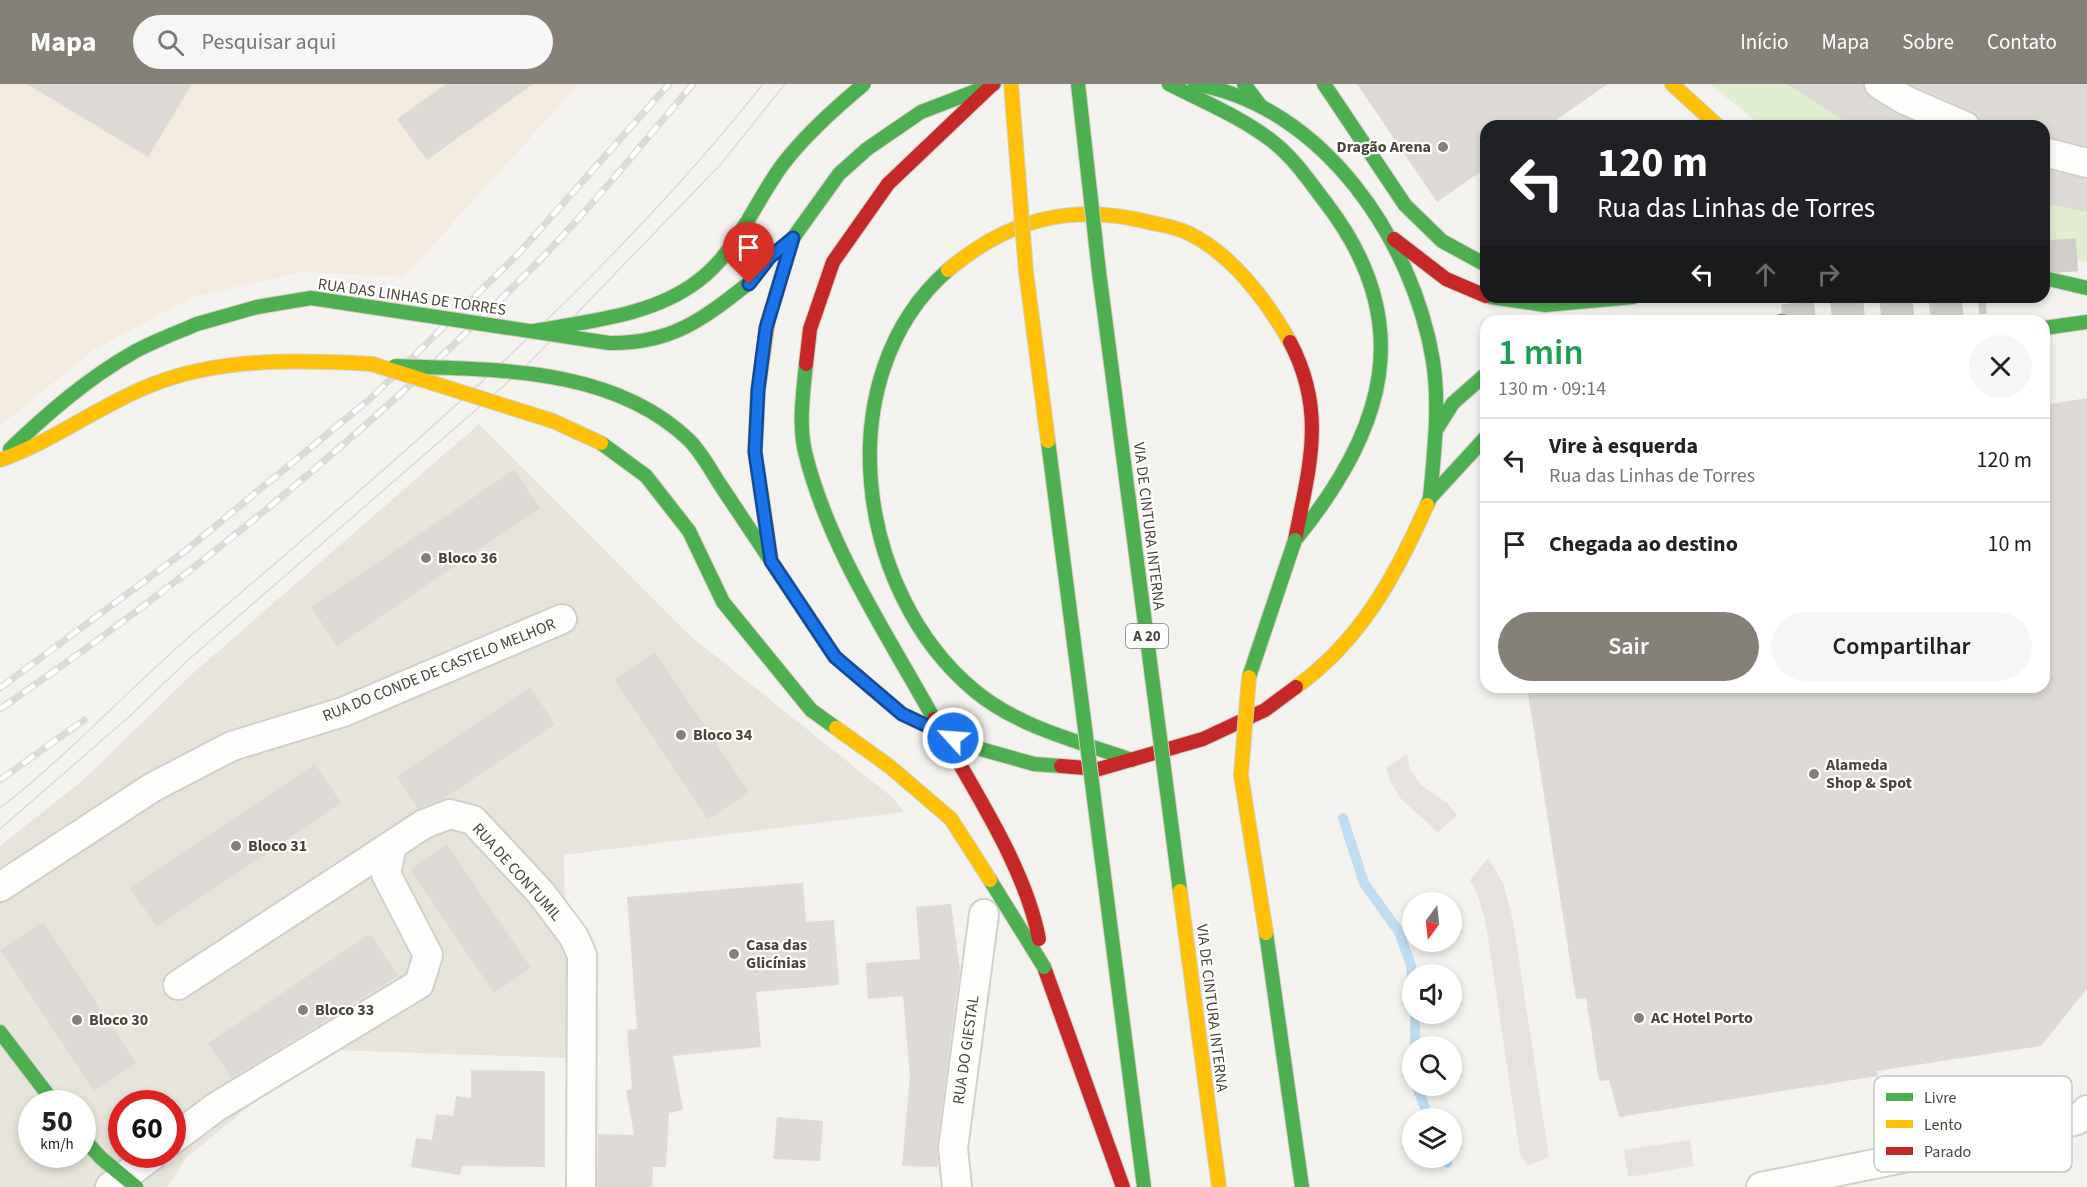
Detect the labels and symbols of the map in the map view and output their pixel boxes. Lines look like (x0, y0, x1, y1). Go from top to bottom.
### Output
place label: Dragão Arena (1336, 136, 1431, 158)
marker: Dragão Arena (1436, 140, 1450, 154)
pin (723, 222, 774, 284)
street label: RUA DAS LINHAS DE TORRES (316, 273, 508, 321)
street label: VIA DE CINTURA INTERNA (1128, 441, 1170, 612)
place label: Bloco 36 (438, 547, 497, 569)
marker: Bloco 36 (419, 551, 433, 565)
street label: RUA DO CONDE DE CASTELO MELHOR (319, 613, 559, 727)
road number: A 20 (1126, 624, 1168, 648)
position arrow (921, 706, 985, 770)
place label: Bloco 34 (693, 724, 753, 746)
marker: Bloco 34 (674, 728, 688, 742)
place label: Alameda Shop & Spot (1825, 754, 1912, 794)
marker: Alameda Shop & Spot (1807, 767, 1821, 781)
street label: RUA DE CONTUMIL (467, 818, 567, 926)
place label: Bloco 31 (248, 835, 307, 857)
marker: Bloco 31 (229, 839, 243, 853)
north arrow (1402, 892, 1462, 952)
street label: VIA DE CINTURA INTERNA (1191, 923, 1233, 1094)
place label: Casa das Glicínias (746, 934, 807, 974)
marker: Casa das Glicínias (727, 947, 741, 961)
street label: RUA DO GIESTAL (947, 994, 985, 1106)
place label: Bloco 33 (315, 999, 374, 1021)
marker: Bloco 33 (296, 1003, 310, 1017)
place label: AC Hotel Porto (1650, 1007, 1753, 1029)
place label: Bloco 30 (89, 1009, 148, 1031)
marker: AC Hotel Porto (1632, 1011, 1646, 1025)
marker: Bloco 30 (70, 1013, 84, 1027)
legend (1874, 1076, 2072, 1172)
text: Livre (1924, 1087, 1957, 1109)
speed limit sign: 60 (108, 1090, 186, 1168)
text: Lento (1924, 1114, 1962, 1136)
text: Parado (1924, 1141, 1971, 1163)

